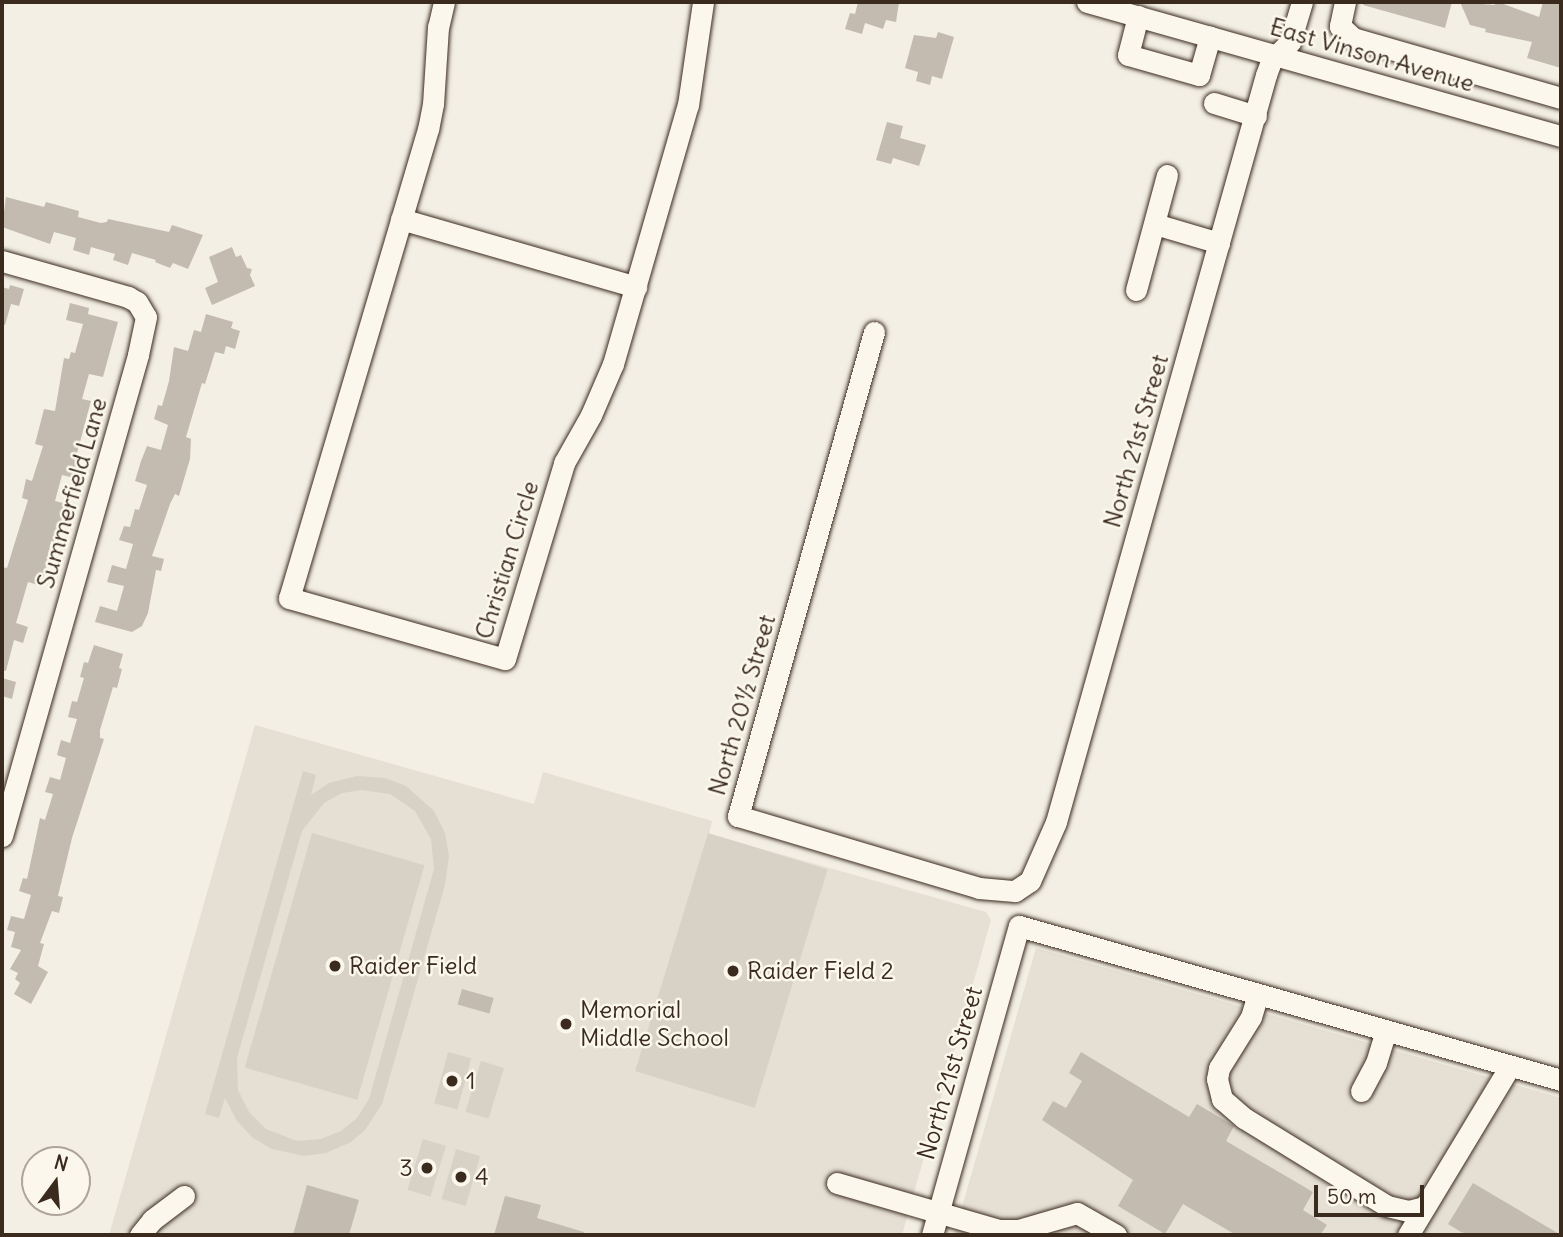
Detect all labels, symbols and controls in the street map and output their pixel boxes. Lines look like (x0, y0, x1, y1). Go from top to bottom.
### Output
street label: East Vinson Avenue (1267, 12, 1477, 98)
street label: North 21st Street (1098, 351, 1174, 531)
street label: Summerfield Lane (31, 394, 113, 592)
street label: Christian Circle (469, 477, 545, 643)
street label: North 20½ Street (702, 611, 782, 799)
place label: Raider Field (349, 952, 477, 980)
place label: Raider Field 2 (747, 957, 894, 985)
marker: Raider Field (327, 958, 343, 974)
marker: Raider Field 2 (725, 963, 741, 979)
street label: North 21st Street (912, 983, 988, 1163)
place label: Memorial Middle School (580, 996, 729, 1052)
marker: Memorial Middle School (558, 1016, 574, 1032)
place label: 1 (466, 1067, 476, 1095)
marker: 1 (444, 1073, 460, 1089)
north arrow (21, 1146, 91, 1216)
text: N (52, 1149, 71, 1176)
place label: 3 (399, 1154, 413, 1182)
marker: 3 (419, 1160, 435, 1176)
place label: 4 (475, 1163, 489, 1191)
marker: 4 (453, 1169, 469, 1185)
scale bar (1318, 1170, 1428, 1214)
text: 50 m (1327, 1183, 1376, 1210)

